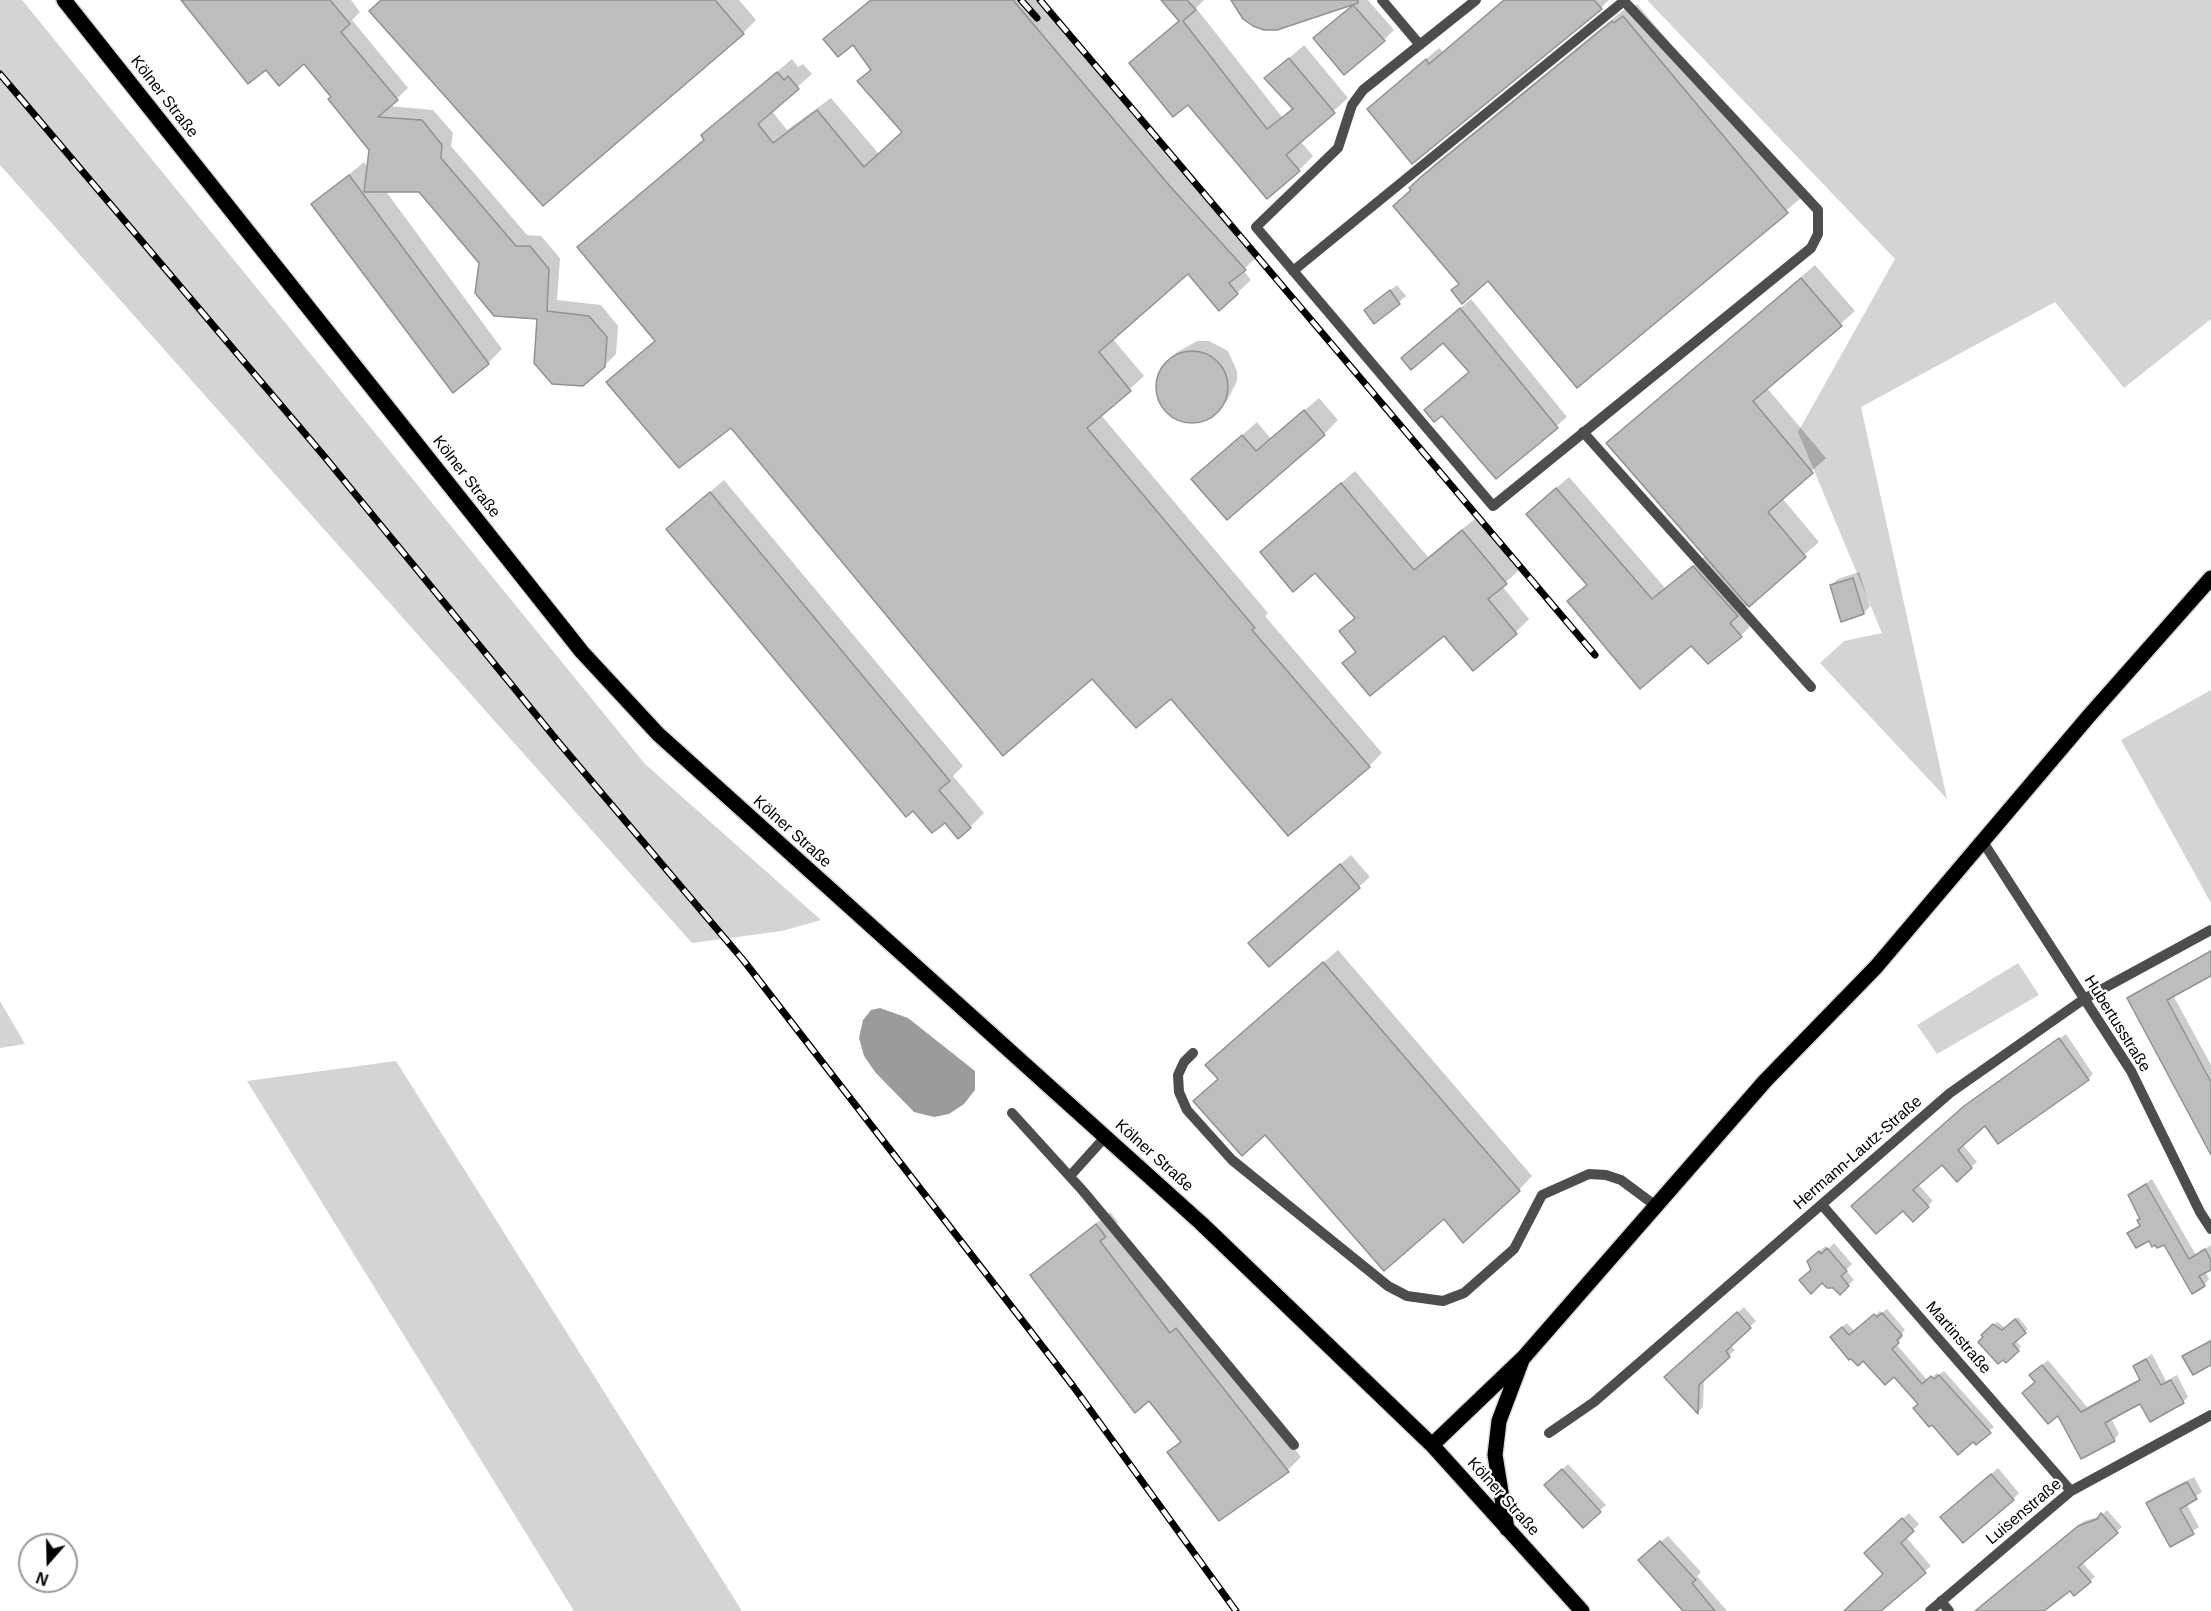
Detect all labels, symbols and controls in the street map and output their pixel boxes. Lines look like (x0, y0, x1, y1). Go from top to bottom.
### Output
street label: Kölner Straße (126, 52, 202, 142)
street label: Kölner Straße (428, 432, 504, 522)
street label: Kölner Straße (749, 792, 835, 872)
street label: Hubertusstraße (2080, 972, 2154, 1076)
street label: Hermann-Lautz-Straße (1790, 1092, 1926, 1214)
street label: Kölner Straße (1111, 1116, 1197, 1196)
street label: Martinstraße (1921, 1298, 1995, 1378)
street label: Kölner Straße (1463, 1454, 1543, 1540)
street label: Luisenstraße (1982, 1475, 2066, 1549)
north arrow (18, 1533, 78, 1593)
text: N (34, 1569, 51, 1588)

